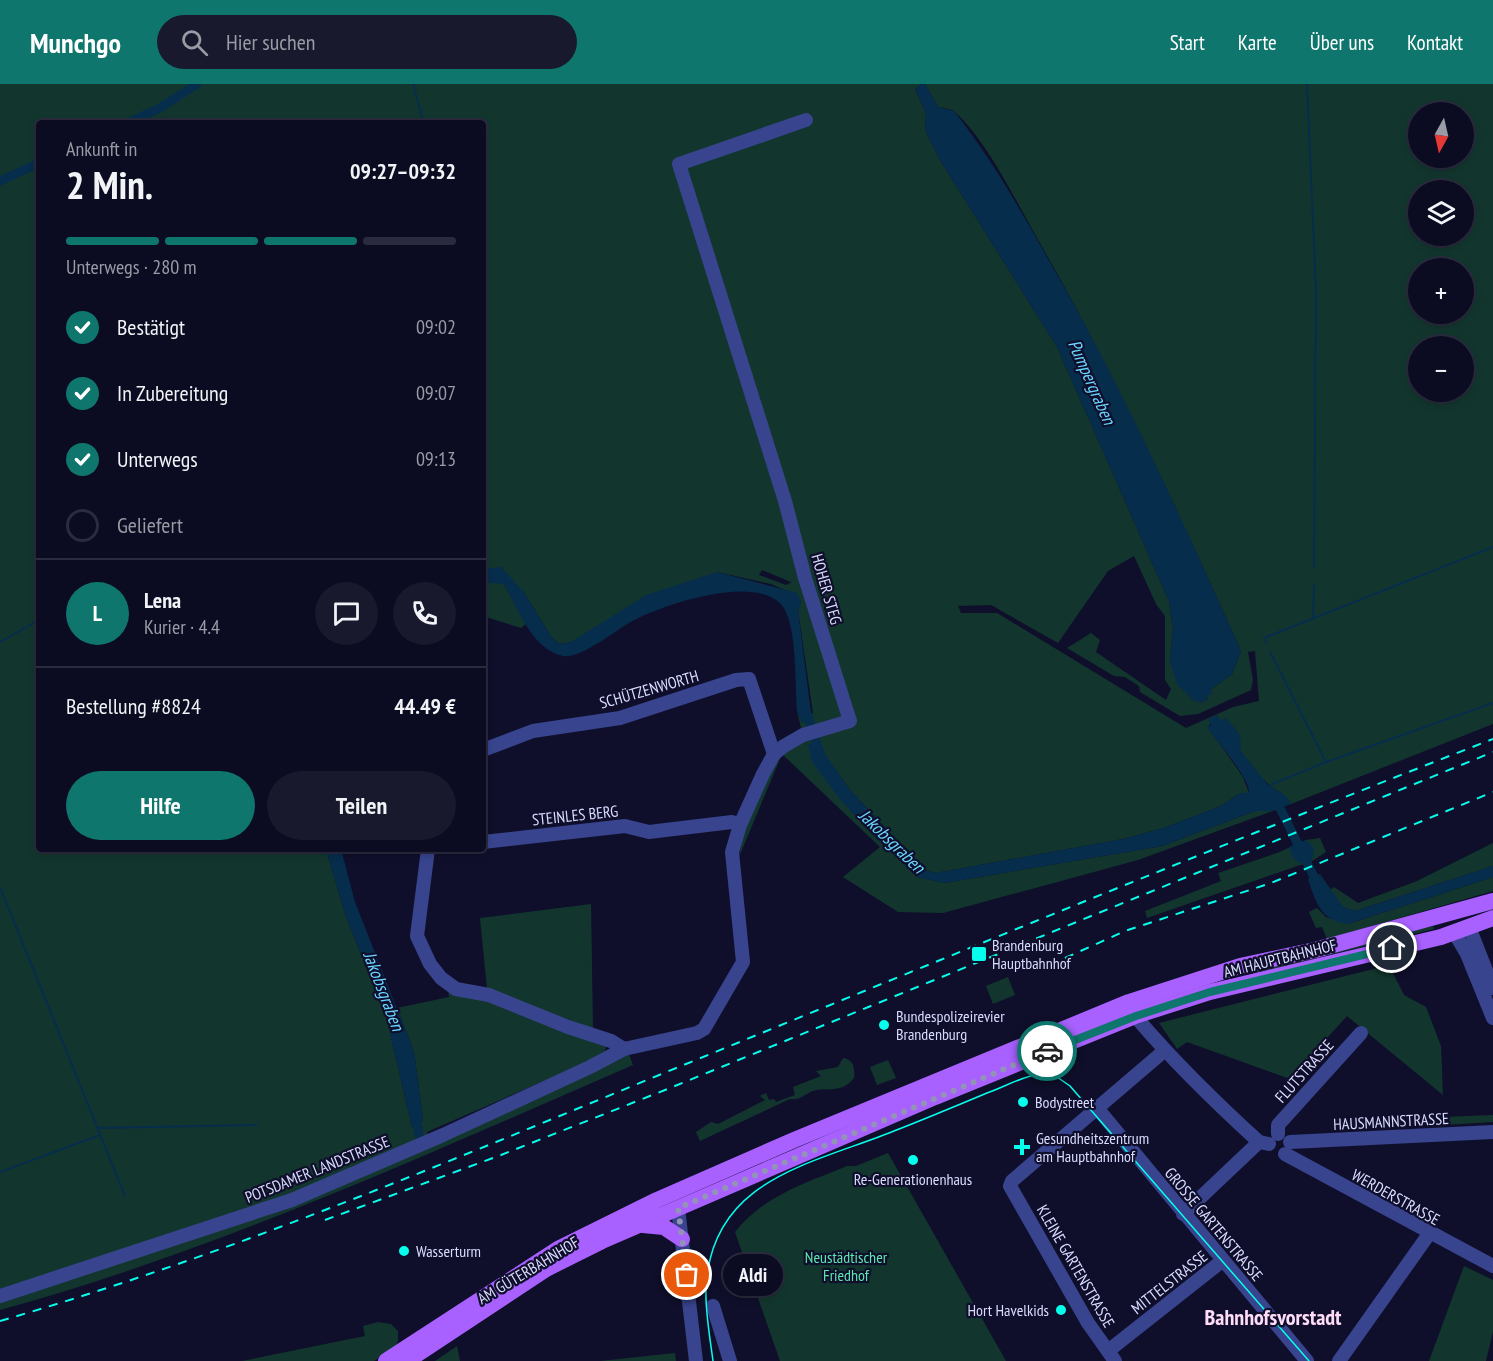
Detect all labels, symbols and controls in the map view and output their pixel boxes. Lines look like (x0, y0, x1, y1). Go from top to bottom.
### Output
search box (157, 15, 577, 69)
text: Munchgo (30, 24, 121, 61)
icon: search (178, 26, 211, 59)
text: Hier suchen (226, 28, 315, 56)
text: Start (1170, 29, 1205, 56)
text: Karte (1238, 29, 1277, 56)
text: Über uns (1310, 29, 1374, 56)
text: Kontakt (1407, 29, 1463, 56)
north arrow (1408, 102, 1474, 168)
map controls (1408, 102, 1474, 402)
text: Ankunft in (66, 136, 137, 162)
text: 09:27–09:32 (350, 157, 456, 185)
text: 2 Min. (66, 159, 153, 210)
button: layers (1408, 180, 1474, 246)
text: Unterwegs · 280 m (66, 254, 196, 280)
button: + (1408, 258, 1474, 324)
icon: check (66, 311, 99, 344)
text: Bestätigt (117, 313, 185, 341)
text: 09:02 (416, 314, 456, 340)
water label: Pumpergraben (1063, 336, 1121, 429)
button: − (1408, 336, 1474, 402)
icon: check (66, 377, 99, 410)
text: In Zubereitung (117, 379, 228, 407)
text: 09:07 (416, 380, 456, 406)
icon: check (66, 443, 99, 476)
text: Unterwegs (117, 445, 198, 473)
text: 09:13 (416, 446, 456, 472)
text: Geliefert (117, 511, 183, 539)
street label: HOHER STEG (807, 551, 847, 627)
button: chat (315, 582, 378, 645)
button: phone (393, 582, 456, 645)
text: Lena (144, 586, 181, 614)
text: L (93, 599, 102, 627)
text: Kurier · 4.4 (144, 614, 220, 640)
street label: SCHÜTZENWORTH (597, 665, 701, 713)
text: Bestellung #8824 (66, 692, 201, 720)
text: 44.49 € (394, 692, 456, 720)
button: Hilfe (66, 771, 255, 840)
button: Teilen (267, 771, 456, 840)
street label: STEINLES BERG (531, 801, 619, 829)
water label: Jakobsgraben (853, 803, 931, 879)
pin (1366, 922, 1417, 973)
icon: home (1375, 931, 1408, 964)
street label: AM HAUPTBAHNHOF (1221, 934, 1339, 982)
place label: Brandenburg Hauptbahnhof (992, 935, 1071, 973)
marker: Brandenburg Hauptbahnhof (970, 945, 988, 963)
water label: Jakobsgraben (358, 947, 410, 1035)
place label: Bundespolizeirevier Brandenburg (896, 1006, 1005, 1044)
marker: Bundespolizeirevier Brandenburg (877, 1018, 891, 1032)
courier (1017, 1021, 1077, 1081)
icon: car (1031, 1035, 1064, 1068)
street label: FLUTSTRASSE (1270, 1035, 1338, 1107)
place label: Bodystreet (1035, 1092, 1095, 1112)
marker: Bodystreet (1016, 1095, 1030, 1109)
street label: HAUSMANNSTRASSE (1333, 1108, 1449, 1134)
place label: Gesundheitszentrum am Hauptbahnhof (1036, 1128, 1149, 1166)
street label: POTSDAMER LANDSTRASSE (242, 1131, 392, 1207)
marker: Gesundheitszentrum am Hauptbahnhof (1013, 1138, 1031, 1156)
marker: Re-Generationenhaus (906, 1153, 920, 1167)
street label: GROSSE GARTENSTRASSE (1161, 1163, 1267, 1285)
street label: WERDERSTRASSE (1348, 1165, 1444, 1229)
place label: Re-Generationenhaus (854, 1169, 972, 1189)
street label: KLEINE GARTENSTRASSE (1033, 1201, 1119, 1331)
street label: AM GÜTERBAHNHOF (473, 1232, 583, 1308)
place label: Wasserturm (416, 1241, 481, 1261)
marker: Wasserturm (397, 1244, 411, 1258)
street label: MITTELSTRASSE (1127, 1246, 1211, 1318)
park label: Neustädtischer Friedhof (805, 1247, 888, 1285)
pin (661, 1249, 712, 1300)
callout: Aldi (723, 1254, 783, 1296)
icon: bag (670, 1258, 703, 1291)
text: Aldi (739, 1262, 767, 1288)
place label: Hort Havelkids (967, 1300, 1049, 1320)
marker: Hort Havelkids (1054, 1303, 1068, 1317)
district label: Bahnhofsvorstadt (1205, 1303, 1342, 1331)

